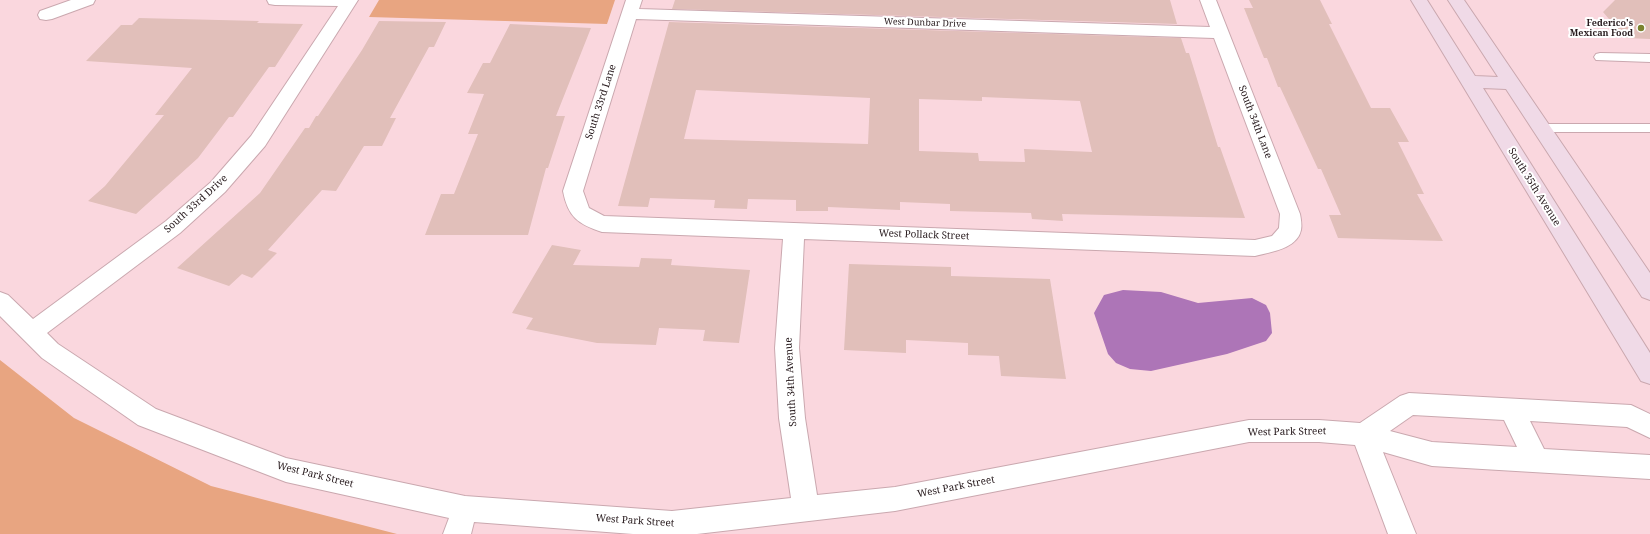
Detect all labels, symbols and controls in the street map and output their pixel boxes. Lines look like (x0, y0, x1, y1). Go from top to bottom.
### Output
street label: West Dunbar Drive (884, 16, 966, 30)
place label: Federico's Mexican Food (1570, 18, 1633, 39)
marker: Federico's Mexican Food (1636, 23, 1646, 33)
street label: South 33rd Lane (583, 63, 619, 141)
street label: South 34th Lane (1236, 84, 1274, 160)
street label: South 35th Avenue (1505, 146, 1563, 228)
street label: South 33rd Drive (162, 172, 230, 236)
street label: West Pollack Street (878, 227, 970, 243)
street label: South 34th Avenue (783, 337, 799, 427)
street label: West Park Street (1248, 425, 1326, 439)
street label: West Park Street (275, 460, 355, 490)
street label: West Park Street (916, 474, 996, 500)
street label: West Park Street (595, 512, 675, 530)

